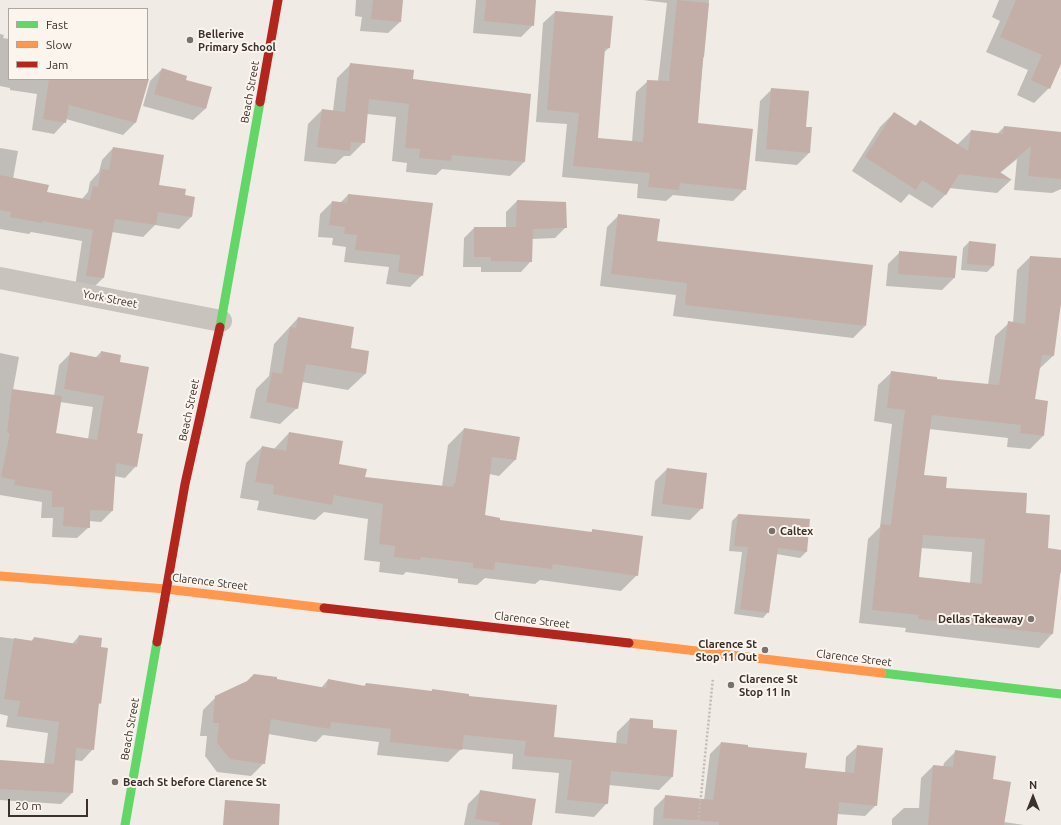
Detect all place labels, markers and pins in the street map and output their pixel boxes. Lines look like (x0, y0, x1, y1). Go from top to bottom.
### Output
place label: Bellerive Primary School (198, 27, 276, 53)
marker: Bellerive Primary School (185, 35, 195, 45)
place label: Caltex (780, 524, 813, 538)
marker: Caltex (767, 526, 777, 536)
place label: Dellas Takeaway (938, 612, 1023, 626)
marker: Dellas Takeaway (1026, 614, 1036, 624)
place label: Clarence St Stop 11 Out (696, 637, 757, 663)
marker: Clarence St Stop 11 Out (760, 645, 770, 655)
place label: Clarence St Stop 11 In (739, 672, 798, 698)
marker: Clarence St Stop 11 In (726, 680, 736, 690)
place label: Beach St before Clarence St (123, 775, 267, 789)
marker: Beach St before Clarence St (110, 777, 120, 787)

